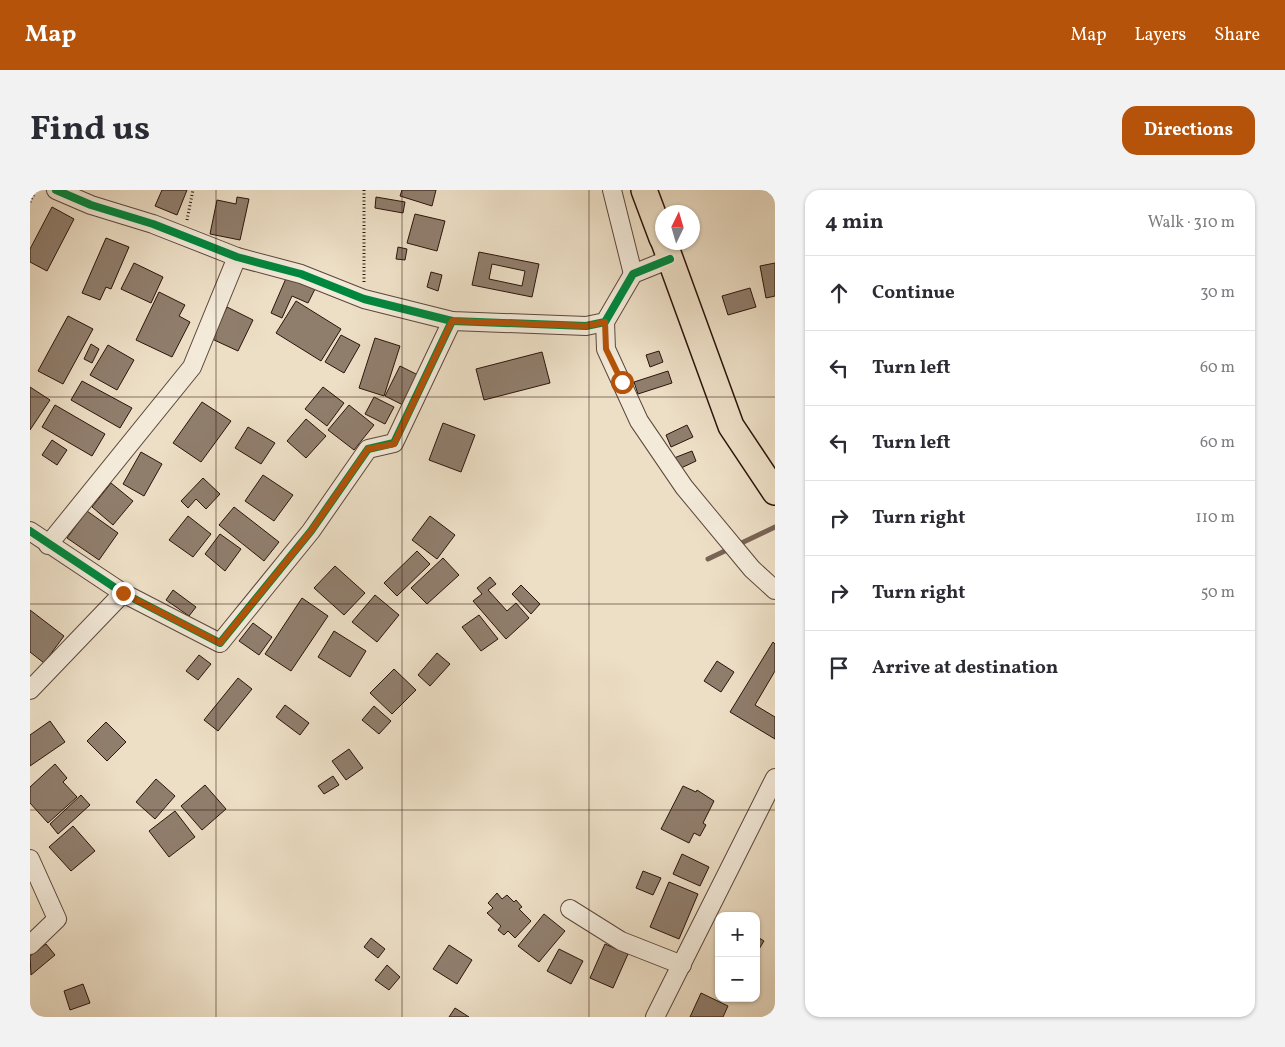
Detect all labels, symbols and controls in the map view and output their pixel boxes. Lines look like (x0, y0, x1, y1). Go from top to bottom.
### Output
text: Map (25, 18, 76, 52)
text: Map (1070, 23, 1106, 48)
text: Layers (1134, 23, 1186, 48)
text: Share (1214, 23, 1260, 48)
text: Find us (30, 106, 150, 154)
button: Directions (1122, 106, 1255, 155)
north arrow (655, 205, 700, 250)
text: 4 min (825, 208, 884, 237)
text: Walk · 310 m (1148, 212, 1235, 234)
icon: ahead (825, 279, 853, 307)
text: Continue (872, 280, 955, 306)
text: 30 m (1200, 282, 1235, 304)
icon: left (825, 354, 853, 382)
text: Turn left (872, 355, 951, 381)
text: 60 m (1200, 357, 1235, 379)
route start (611, 371, 634, 394)
icon: left (825, 429, 853, 457)
text: Turn left (872, 430, 951, 456)
text: 60 m (1200, 432, 1235, 454)
icon: right (825, 504, 853, 532)
text: Turn right (872, 505, 965, 531)
text: 110 m (1196, 507, 1235, 529)
icon: right (825, 579, 853, 607)
text: Turn right (872, 580, 965, 606)
route end (112, 582, 135, 605)
text: 50 m (1201, 582, 1235, 604)
icon: arrive (825, 654, 853, 682)
text: Arrive at destination (872, 655, 1058, 681)
map controls (715, 912, 760, 1002)
button: + (715, 912, 760, 957)
button: − (715, 957, 760, 1002)

